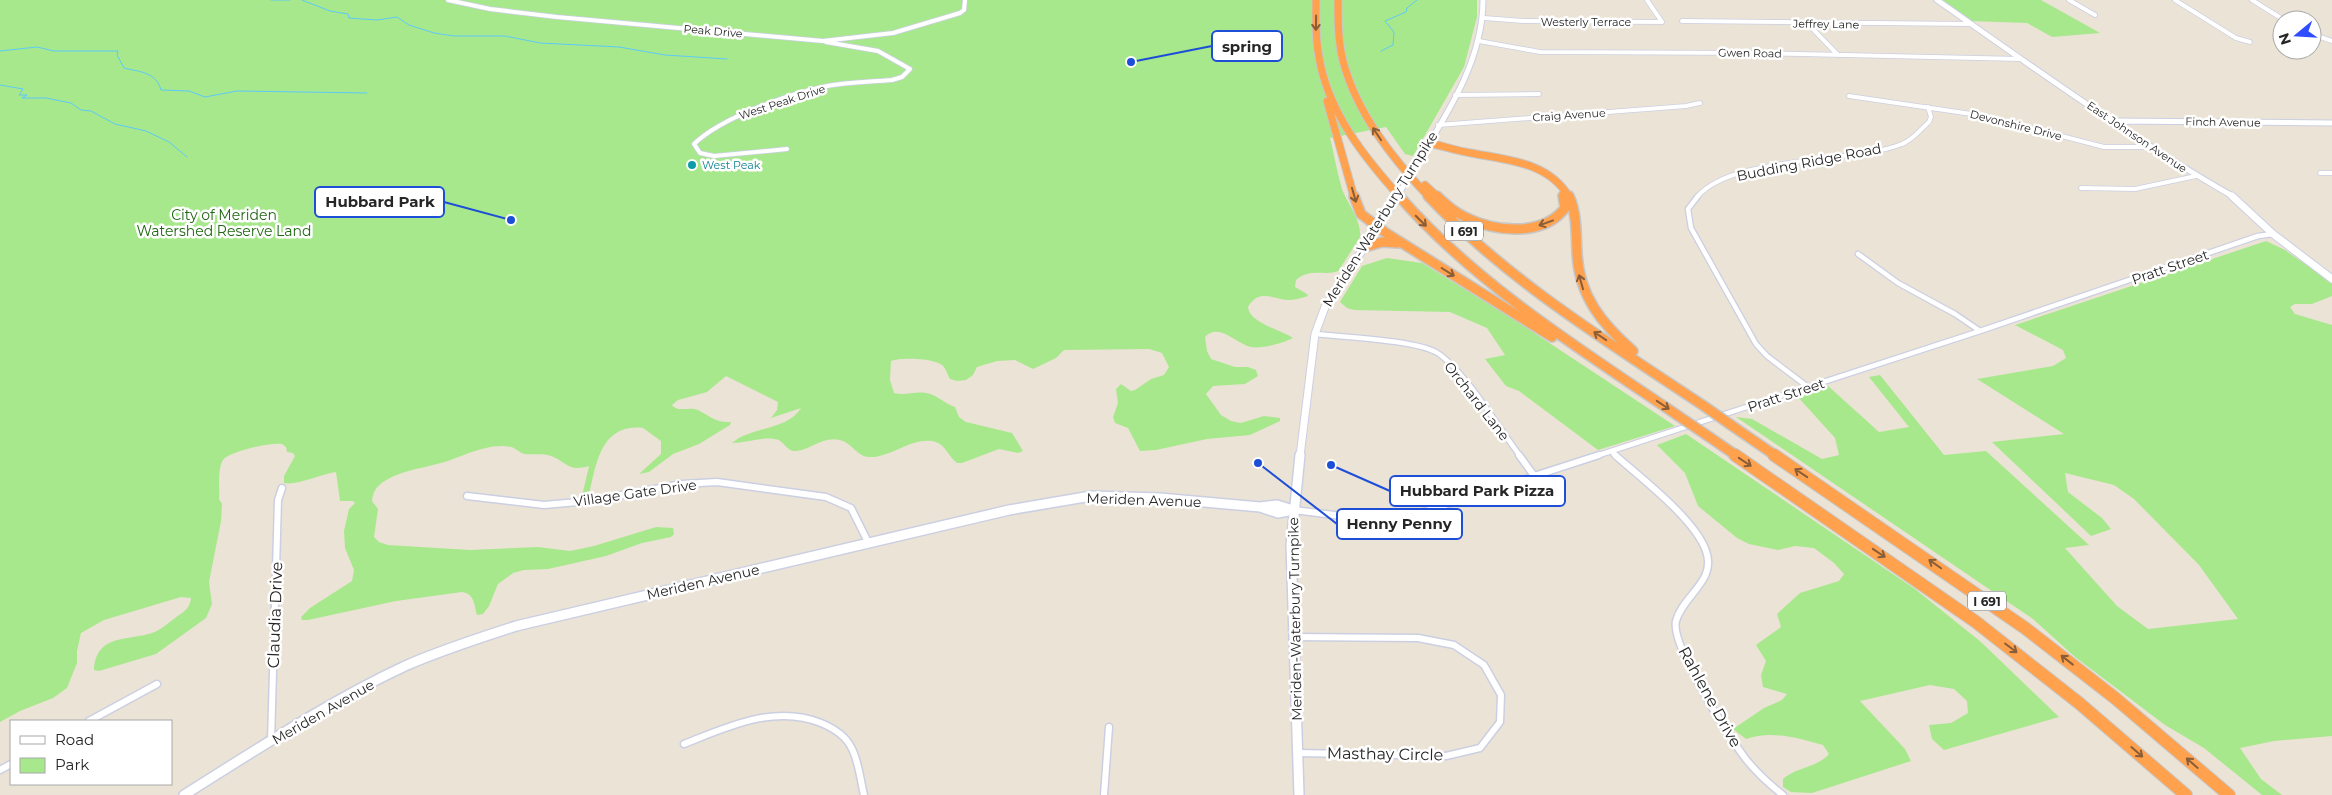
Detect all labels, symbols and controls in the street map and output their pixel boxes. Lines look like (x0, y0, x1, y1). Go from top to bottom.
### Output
north arrow (2272, 10, 2322, 60)
one-way arrow (1311, 14, 1321, 31)
street label: Westerly Terrace (1541, 15, 1632, 29)
street label: Jeffrey Lane (1792, 16, 1860, 32)
street label: Peak Drive (683, 21, 743, 41)
callout: spring (1212, 31, 1282, 61)
text: N (2274, 31, 2295, 47)
text: spring (1222, 37, 1272, 56)
street label: Gwen Road (1718, 45, 1782, 61)
street label: West Peak Drive (737, 81, 827, 123)
street label: East Johnson Avenue (2084, 98, 2190, 176)
street label: Craig Avenue (1532, 105, 1606, 125)
street label: Devonshire Drive (1969, 107, 2064, 143)
street label: Finch Avenue (2185, 114, 2261, 130)
one-way arrow (1372, 127, 1383, 141)
street label: Meriden-Waterbury Turnpike (1318, 128, 1442, 310)
street label: Budding Ridge Road (1735, 139, 1883, 185)
place label: West Peak (702, 158, 761, 172)
marker: West Peak (686, 159, 698, 171)
callout: Hubbard Park (315, 187, 444, 217)
one-way arrow (1349, 187, 1359, 203)
text: Hubbard Park (325, 192, 435, 211)
park label: City of Meriden Watershed Reserve Land (136, 206, 312, 240)
one-way arrow (1415, 214, 1427, 227)
one-way arrow (1539, 219, 1554, 228)
road number: I 691 (1445, 222, 1483, 240)
street label: Pratt Street (2129, 245, 2211, 289)
one-way arrow (1441, 267, 1455, 278)
one-way arrow (1576, 274, 1586, 290)
one-way arrow (1594, 331, 1608, 341)
street label: Orchard Lane (1440, 358, 1514, 444)
street label: Pratt Street (1745, 374, 1827, 416)
one-way arrow (1655, 400, 1669, 410)
one-way arrow (1738, 457, 1752, 467)
one-way arrow (1794, 468, 1808, 478)
street label: Village Gate Drive (572, 475, 698, 511)
callout: Hubbard Park Pizza (1390, 476, 1565, 506)
text: Hubbard Park Pizza (1400, 481, 1554, 500)
street label: Meriden Avenue (1086, 489, 1202, 511)
callout: Henny Penny (1337, 509, 1462, 539)
text: Henny Penny (1346, 514, 1453, 533)
street label: Meriden-Waterbury Turnpike (1284, 517, 1306, 721)
one-way arrow (1872, 548, 1886, 558)
one-way arrow (1928, 559, 1942, 569)
street label: Meriden Avenue (645, 560, 761, 604)
street label: Claudia Drive (264, 561, 286, 669)
road number: I 691 (1968, 592, 2006, 610)
street label: Rahlene Drive (1674, 643, 1746, 751)
one-way arrow (2004, 643, 2017, 654)
one-way arrow (2060, 655, 2073, 666)
street label: Meriden Avenue (269, 675, 377, 749)
legend (10, 720, 172, 785)
text: Road (55, 730, 94, 749)
street label: Masthay Circle (1327, 743, 1443, 765)
one-way arrow (2130, 746, 2143, 757)
text: Park (55, 755, 89, 774)
one-way arrow (2186, 757, 2199, 769)

